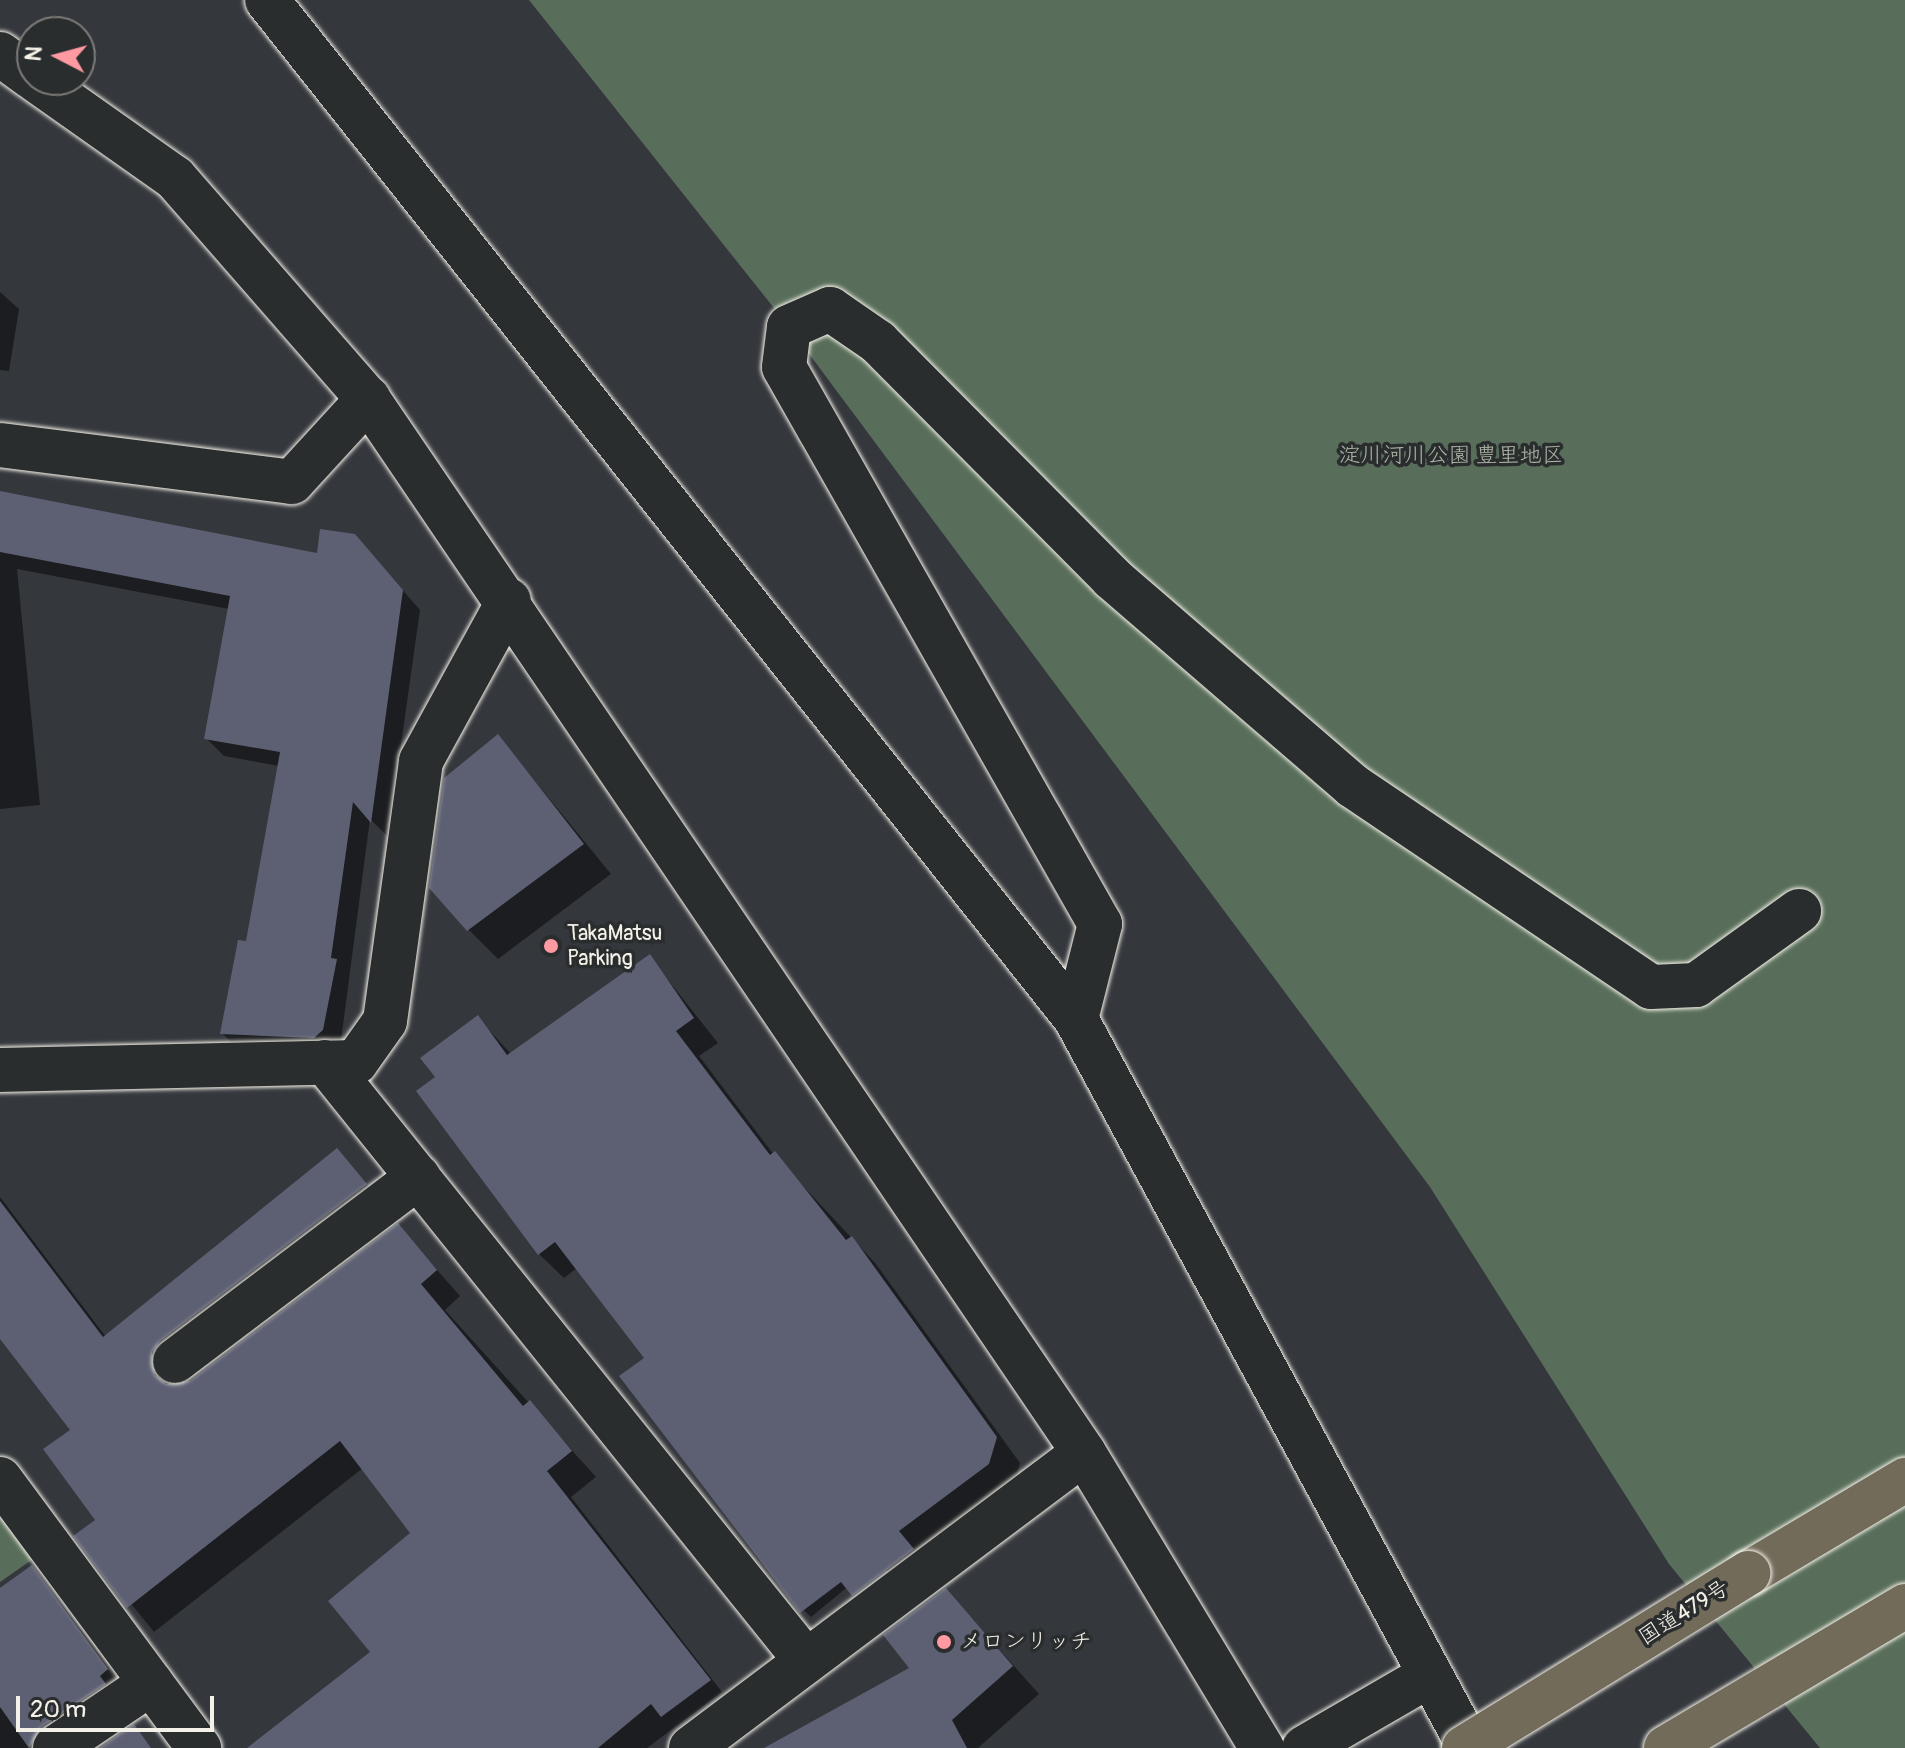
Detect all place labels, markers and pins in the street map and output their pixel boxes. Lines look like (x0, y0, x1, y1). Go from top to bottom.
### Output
place label: TakaMatsu Parking (567, 920, 662, 972)
marker: TakaMatsu Parking (542, 937, 560, 955)
place label: メロンリッチ (960, 1629, 1092, 1655)
marker: メロンリッチ (935, 1633, 953, 1651)

